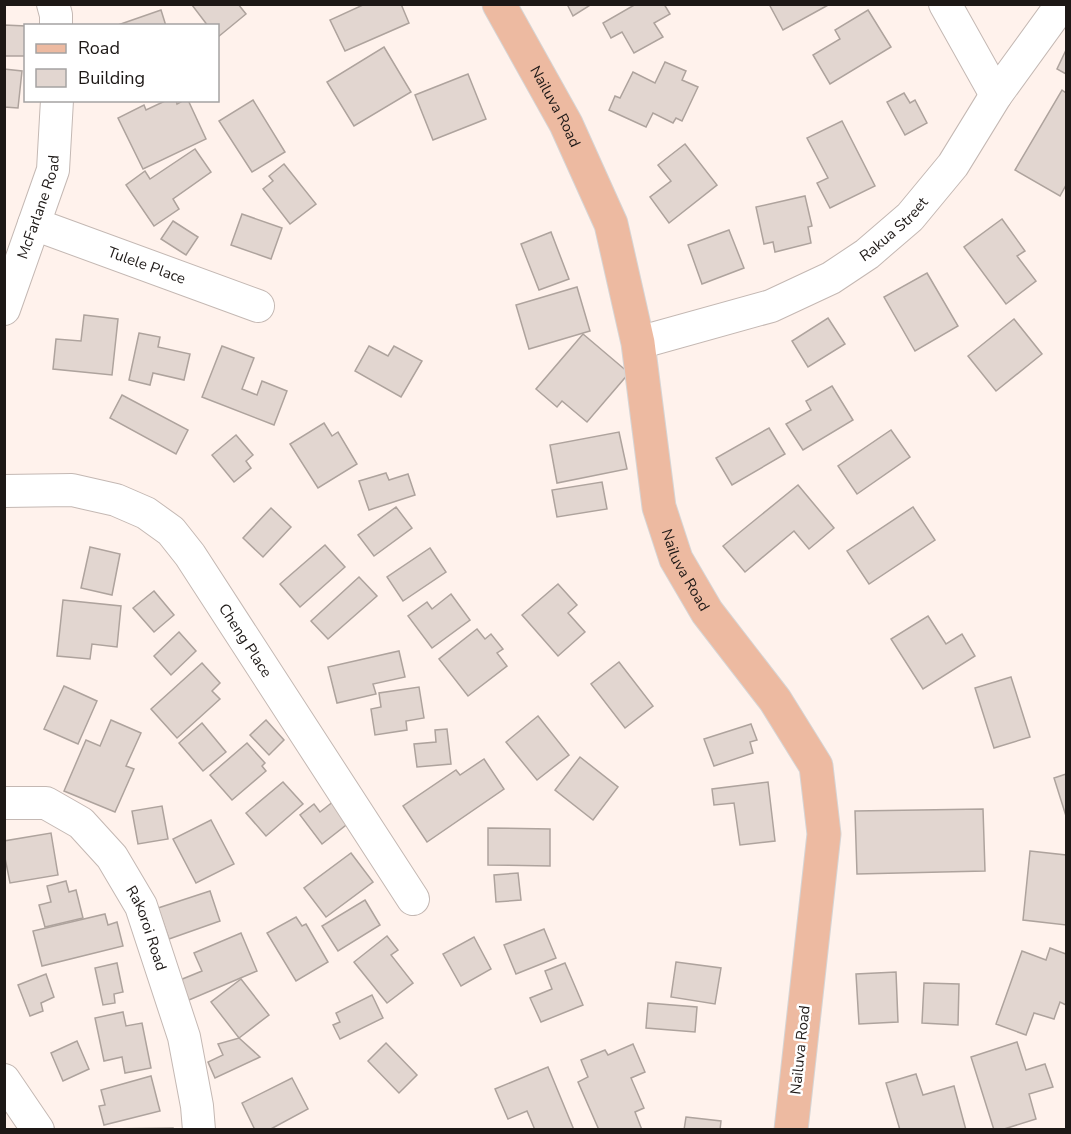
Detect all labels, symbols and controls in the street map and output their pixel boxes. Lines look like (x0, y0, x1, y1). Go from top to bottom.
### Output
legend (24, 24, 219, 102)
text: Road (78, 36, 120, 60)
street label: Nailuva Road (525, 62, 585, 150)
text: Building (78, 66, 145, 90)
street label: McFarlane Road (12, 154, 64, 262)
street label: Rakua Street (856, 192, 933, 266)
street label: Tulele Place (105, 242, 188, 289)
street label: Nailuva Road (657, 526, 714, 615)
street label: Cheng Place (214, 599, 277, 681)
street label: Rakoroi Road (121, 882, 172, 973)
street label: Nailuva Road (785, 1004, 815, 1096)

